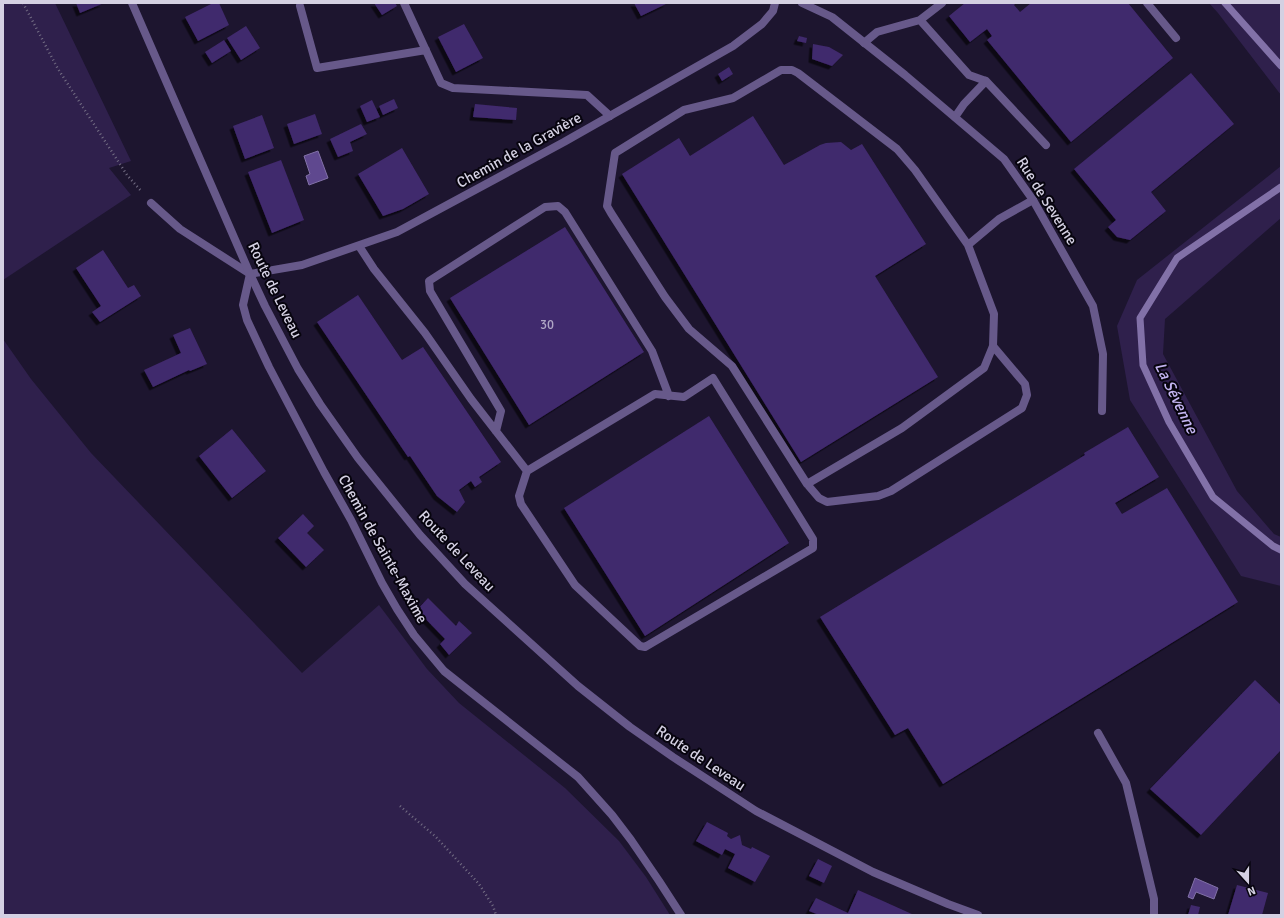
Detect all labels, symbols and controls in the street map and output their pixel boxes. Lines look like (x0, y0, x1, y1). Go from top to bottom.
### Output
street label: Chemin de la Gravière (454, 108, 584, 192)
street label: Rue de Sevenne (1013, 154, 1081, 248)
street label: Route de Leveau (244, 239, 306, 341)
house number: 30 (540, 317, 554, 333)
water label: La Sévenne (1150, 359, 1202, 438)
street label: Chemin de Sainte-Maxime (335, 471, 431, 627)
street label: Route de Leveau (415, 507, 499, 595)
street label: Route de Leveau (653, 721, 749, 795)
north arrow (1228, 862, 1268, 902)
text: N (1246, 883, 1257, 898)

